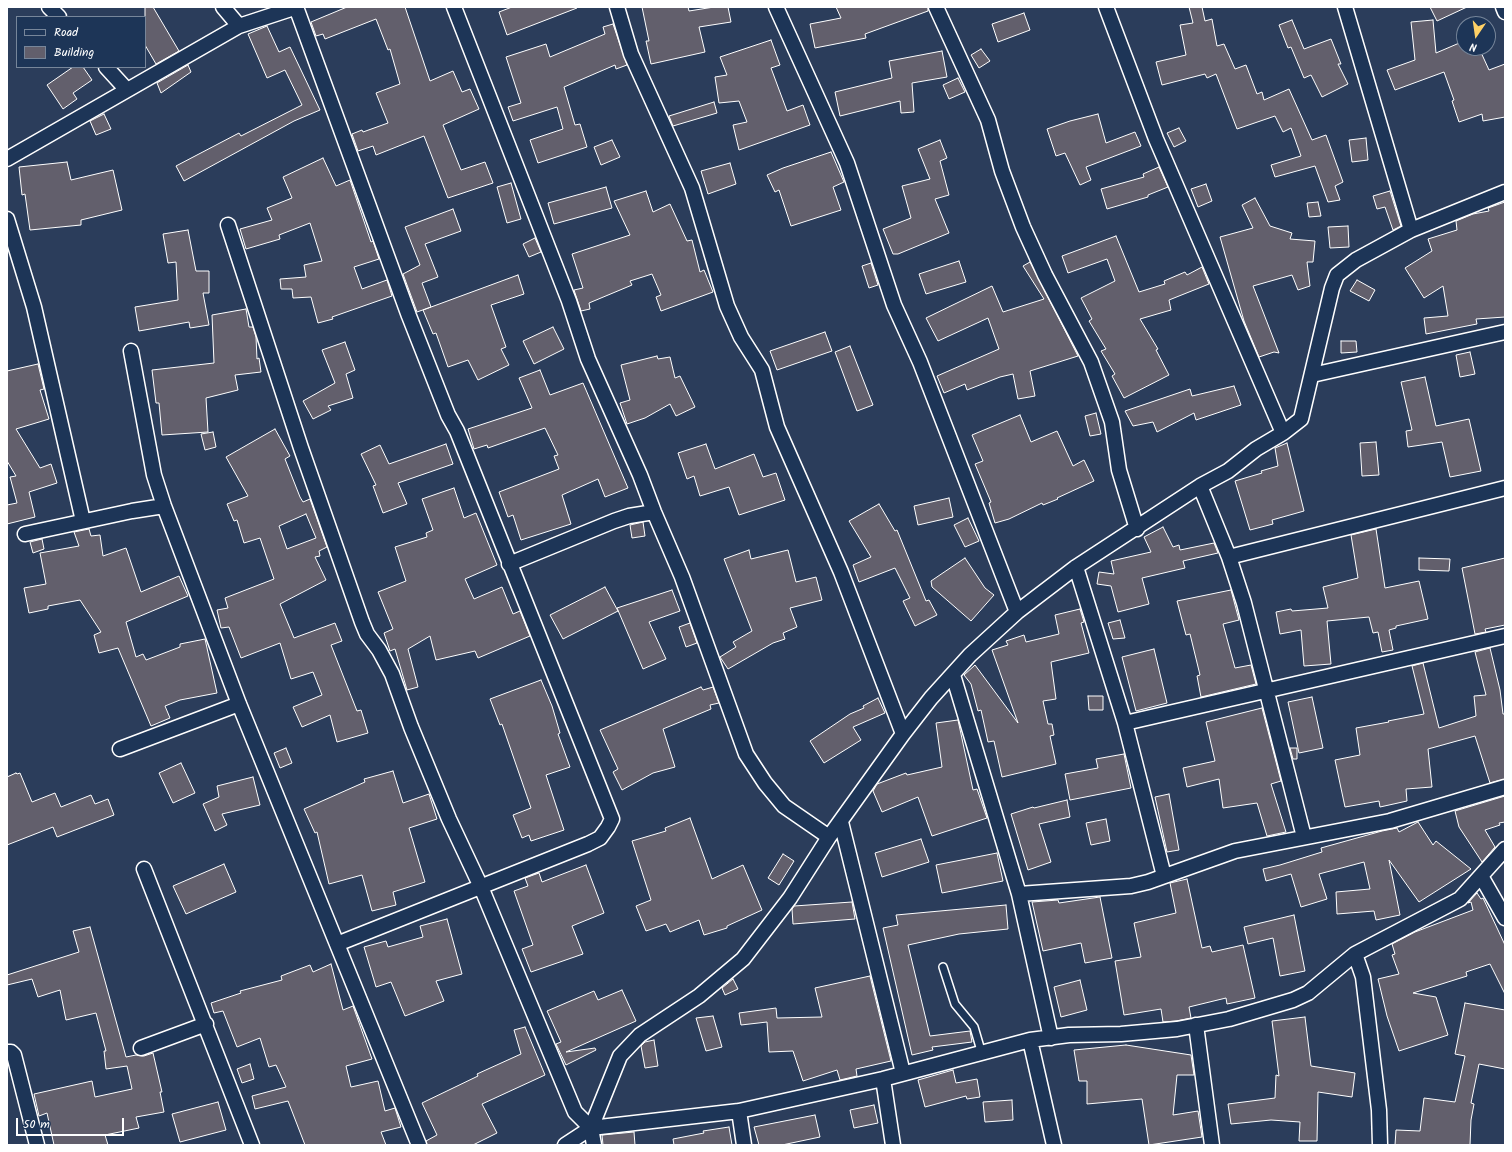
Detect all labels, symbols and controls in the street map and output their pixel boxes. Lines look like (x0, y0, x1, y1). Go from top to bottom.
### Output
legend (16, 16, 146, 68)
north arrow (1456, 16, 1496, 56)
text: Road (54, 23, 78, 42)
text: N (1468, 37, 1479, 56)
text: Building (54, 43, 94, 62)
scale bar (18, 1110, 126, 1136)
text: 50 m (23, 1115, 50, 1134)

